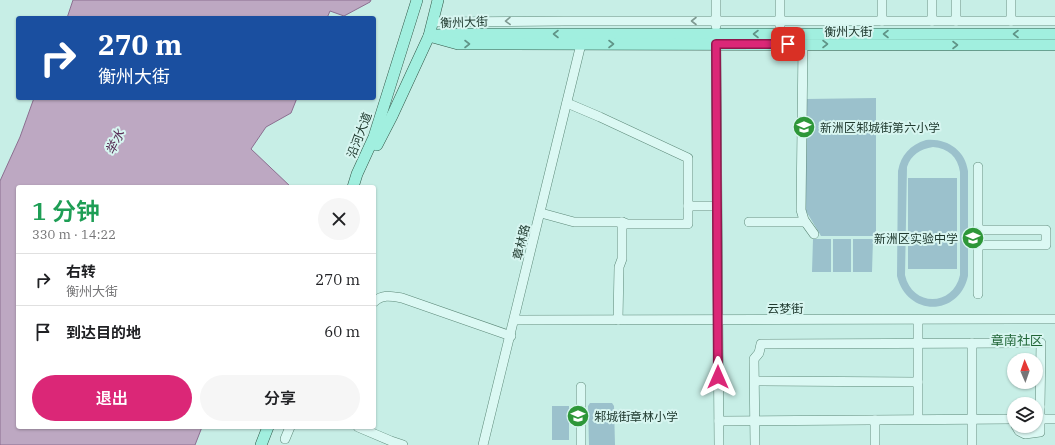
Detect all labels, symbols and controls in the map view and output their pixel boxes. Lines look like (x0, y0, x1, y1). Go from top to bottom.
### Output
street label: 衡州大街 (440, 14, 488, 30)
one-way arrow (505, 17, 511, 25)
one-way arrow (691, 17, 697, 25)
street label: 衡州大街 (824, 24, 872, 39)
text: 270 m (98, 26, 182, 63)
pin (771, 27, 805, 61)
one-way arrow (553, 30, 559, 38)
one-way arrow (753, 30, 759, 38)
one-way arrow (883, 30, 889, 38)
one-way arrow (1013, 30, 1019, 38)
icon: right (32, 32, 84, 84)
icon: arrive (777, 33, 799, 55)
one-way arrow (464, 40, 470, 48)
one-way arrow (608, 40, 614, 48)
one-way arrow (822, 40, 828, 48)
one-way arrow (952, 41, 958, 49)
text: 衡州大街 (98, 65, 170, 88)
street label: 沿河大道 (343, 110, 375, 160)
school or university icon: 新洲区邾城街第六小学 (791, 114, 817, 140)
place label: 新洲区邾城街第六小学 (820, 120, 940, 135)
water label: 举水 (102, 126, 129, 157)
text: 1 分钟 (32, 195, 100, 227)
button: close (318, 198, 360, 240)
street label: 章林路 (509, 223, 533, 261)
school or university icon: 新洲区实验中学 (960, 225, 986, 251)
text: 330 m · 14:22 (32, 226, 116, 243)
place label: 新洲区实验中学 (874, 231, 958, 246)
text: 右转 (66, 262, 96, 281)
icon: right (32, 269, 54, 291)
text: 270 m (315, 270, 360, 289)
text: 衡州大街 (66, 283, 118, 300)
street label: 云梦街 (767, 301, 803, 316)
icon: arrive (32, 321, 54, 343)
text: 60 m (324, 322, 360, 341)
text: 到达目的地 (66, 323, 141, 342)
district label: 章南社区 (991, 332, 1043, 349)
north arrow (1007, 353, 1043, 389)
map controls (1007, 353, 1043, 433)
position arrow (697, 356, 739, 398)
button: 退出 (32, 375, 192, 421)
button: 分享 (200, 375, 360, 421)
button: layers (1007, 397, 1043, 433)
school or university icon: 邾城街章林小学 (565, 403, 591, 429)
place label: 邾城街章林小学 (594, 409, 678, 424)

